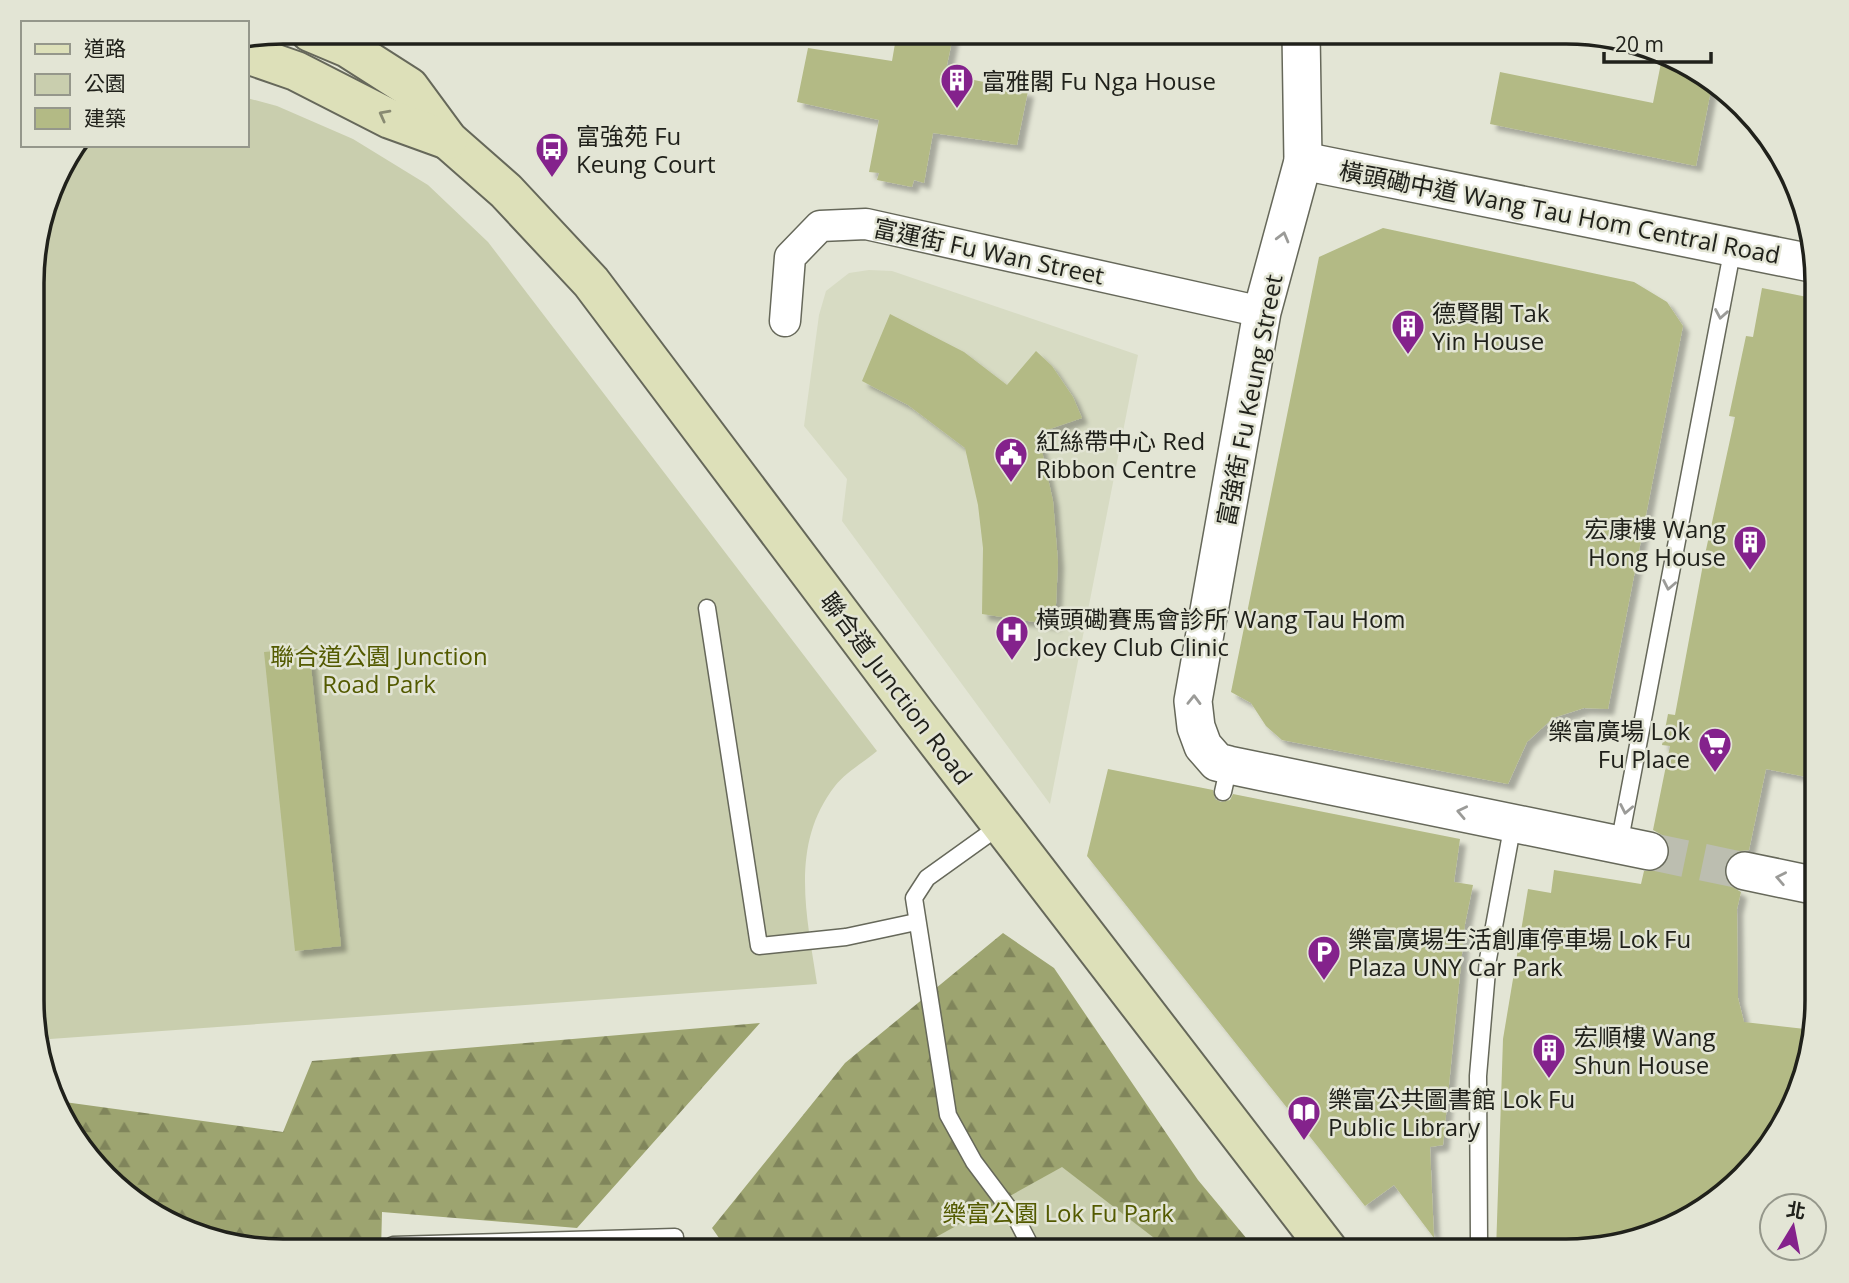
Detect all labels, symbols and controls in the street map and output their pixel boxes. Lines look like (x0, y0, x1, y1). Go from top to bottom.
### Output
legend (21, 21, 248, 147)
scale bar (1604, 21, 1711, 65)
text: 20 m (1615, 30, 1664, 58)
text: 道路 (84, 34, 126, 62)
building icon: 富雅閣 Fu Nga House (938, 61, 976, 110)
place label: 富雅閣 Fu Nga House (982, 64, 1216, 97)
text: 公園 (84, 69, 126, 97)
text: 建築 (84, 104, 126, 132)
one-way arrow (379, 110, 392, 124)
place label: 富強苑 Fu Keung Court (576, 119, 716, 180)
bus stop icon: 富強苑 Fu Keung Court (533, 130, 571, 179)
street label: 橫頭磡中道 Wang Tau Hom Central Road (1337, 153, 1783, 271)
street label: 富運街 Fu Wan Street (871, 210, 1107, 292)
one-way arrow (1274, 231, 1289, 243)
street label: 富強街 Fu Keung Street (1208, 271, 1290, 529)
place label: 德賢閣 Tak Yin House (1432, 296, 1550, 357)
building icon: 德賢閣 Tak Yin House (1389, 307, 1427, 356)
one-way arrow (1714, 308, 1729, 320)
place label: 紅絲帶中心 Red Ribbon Centre (1036, 424, 1205, 485)
public building icon: 紅絲帶中心 Red Ribbon Centre (992, 435, 1030, 484)
place label: 宏康樓 Wang Hong House (1585, 512, 1726, 573)
building icon: 宏康樓 Wang Hong House (1731, 523, 1769, 572)
one-way arrow (1662, 580, 1677, 591)
street label: 聯合道 Junction Road (814, 585, 980, 791)
place label: 橫頭磡賽馬會診所 Wang Tau Hom Jockey Club Clinic (1034, 602, 1406, 663)
hospital icon: 橫頭磡賽馬會診所 Wang Tau Hom Jockey Club Clinic (993, 613, 1031, 662)
park label: 聯合道公園 Junction Road Park (270, 639, 488, 700)
one-way arrow (1187, 695, 1202, 706)
place label: 樂富廣場 Lok Fu Place (1548, 714, 1690, 775)
supermarket icon: 樂富廣場 Lok Fu Place (1696, 725, 1734, 774)
one-way arrow (1619, 803, 1634, 815)
one-way arrow (1456, 806, 1468, 821)
one-way arrow (1775, 872, 1787, 887)
place label: 樂富廣場生活創庫停車場 Lok Fu Plaza UNY Car Park (1348, 922, 1691, 983)
parking icon: 樂富廣場生活創庫停車場 Lok Fu Plaza UNY Car Park (1305, 933, 1343, 982)
place label: 宏順樓 Wang Shun House (1574, 1020, 1715, 1081)
building icon: 宏順樓 Wang Shun House (1530, 1031, 1568, 1080)
place label: 樂富公共圖書館 Lok Fu Public Library (1328, 1082, 1575, 1143)
library icon: 樂富公共圖書館 Lok Fu Public Library (1285, 1093, 1323, 1142)
north arrow (1758, 1192, 1828, 1262)
park label: 樂富公園 Lok Fu Park (942, 1196, 1174, 1229)
text: 北 (1784, 1196, 1808, 1225)

